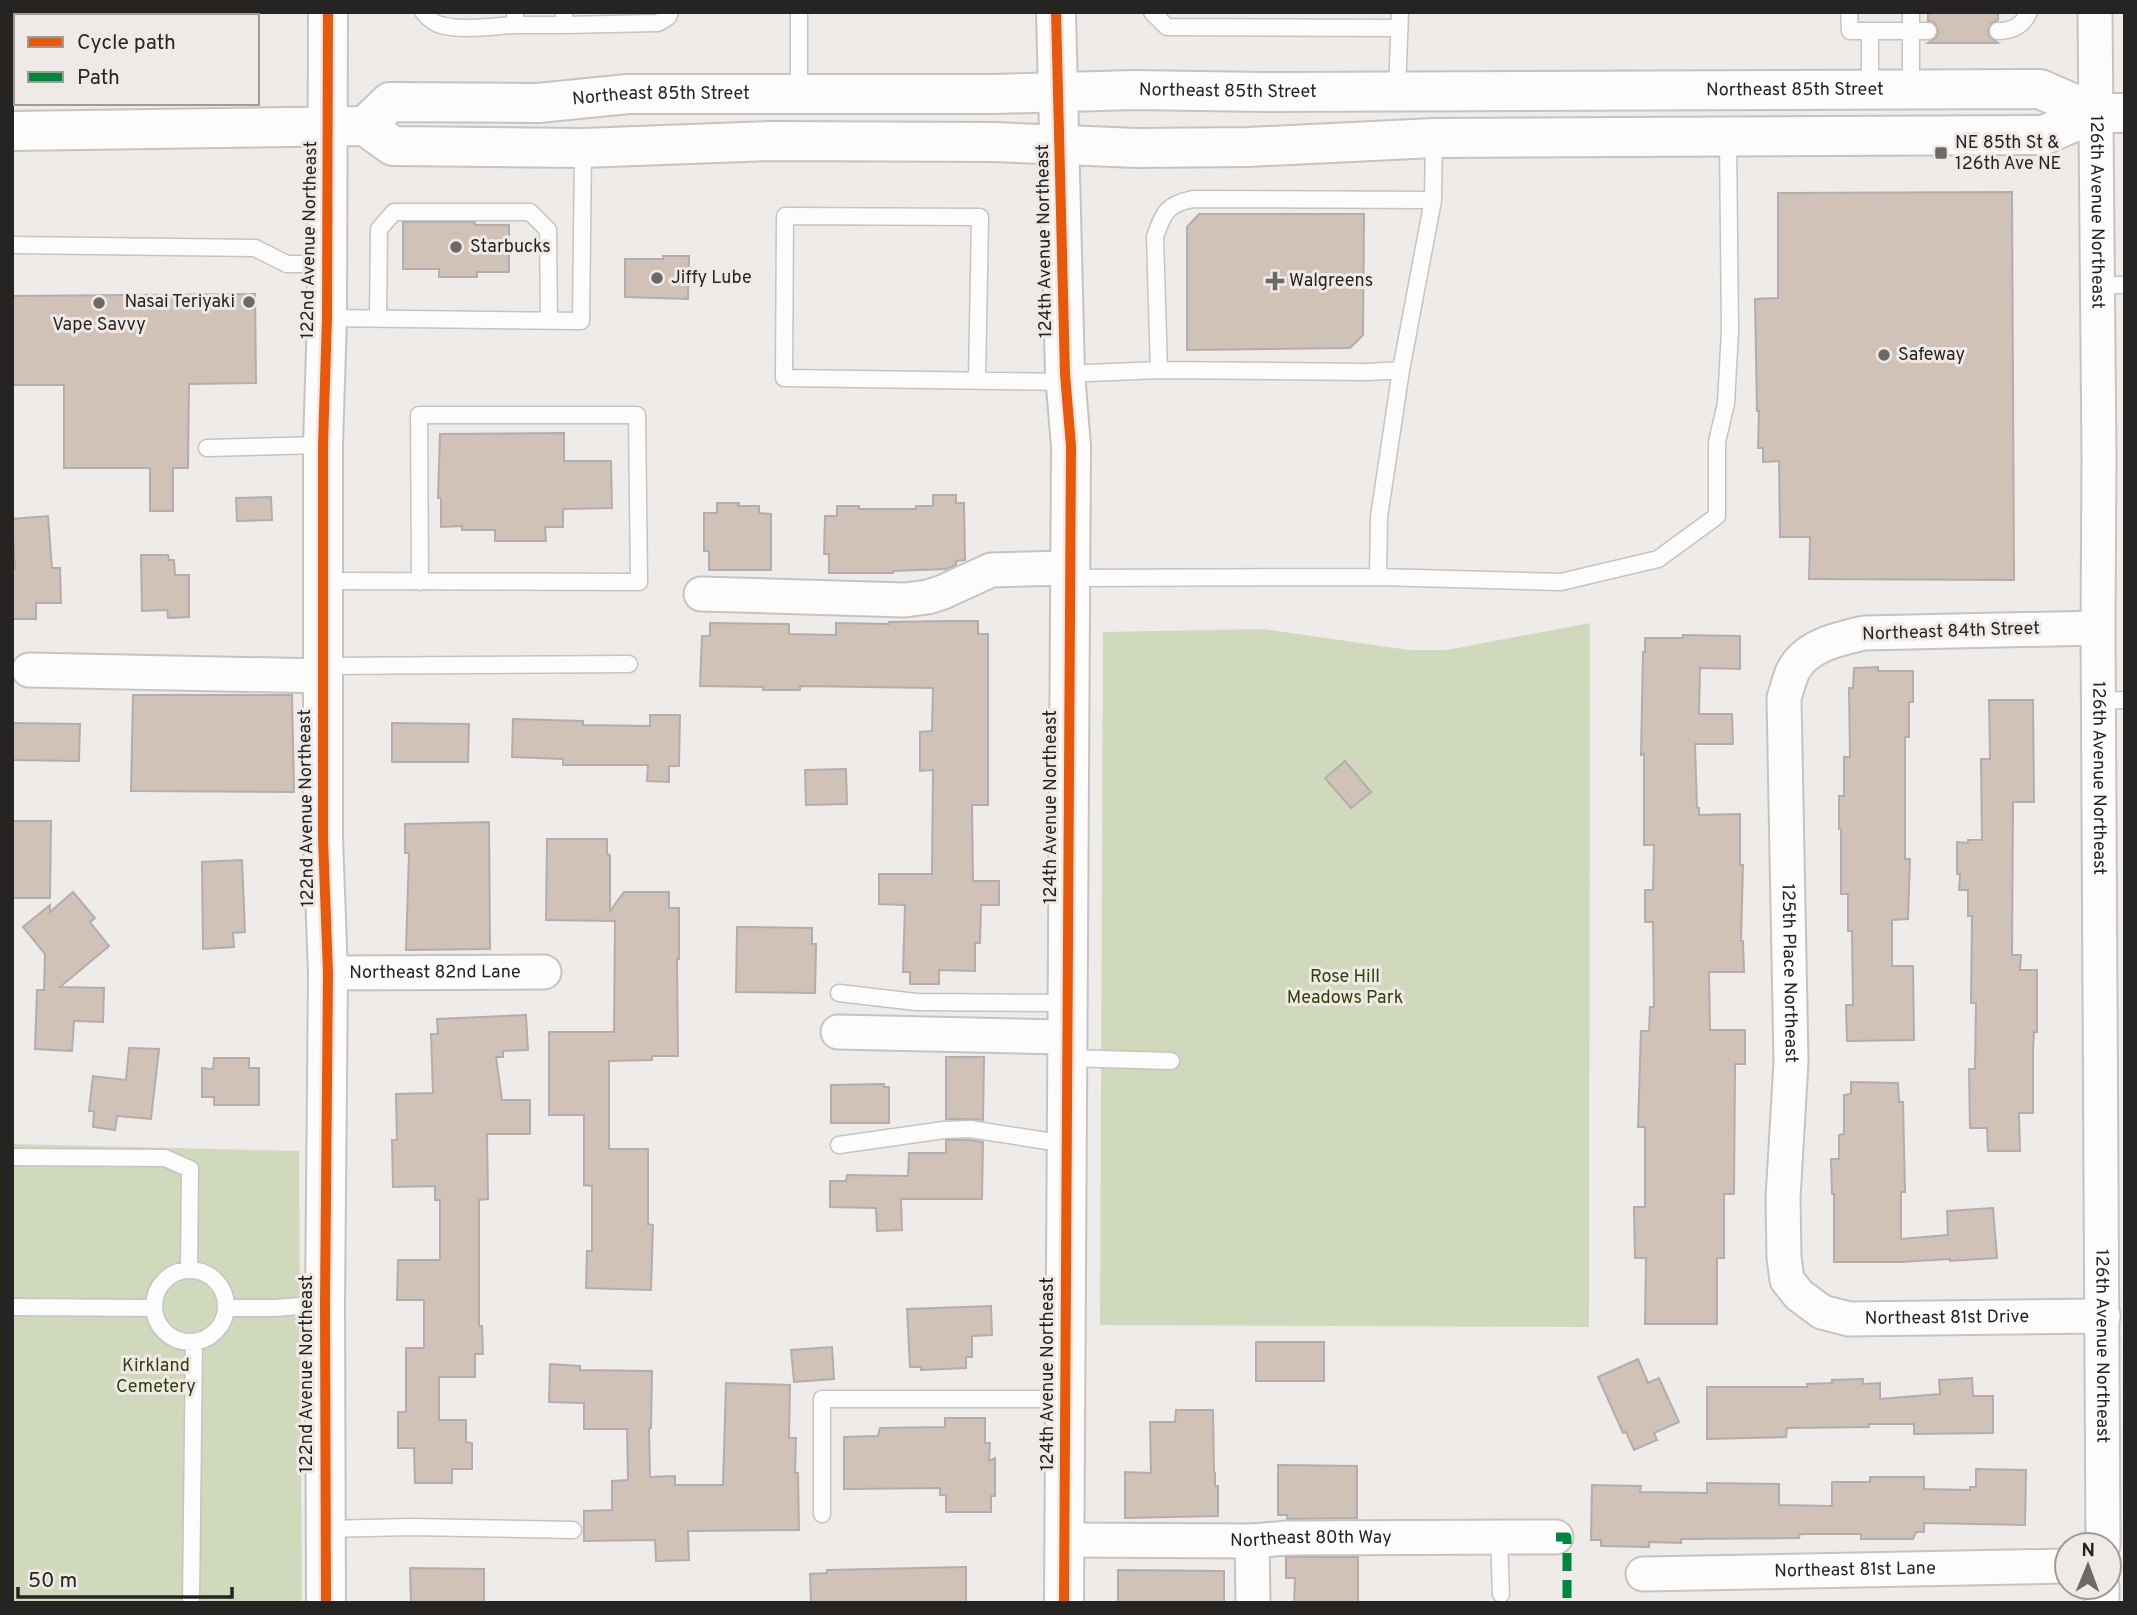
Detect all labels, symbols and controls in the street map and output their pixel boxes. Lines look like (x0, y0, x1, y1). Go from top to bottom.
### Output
legend (14, 14, 259, 105)
text: Cycle path (77, 30, 176, 57)
text: Path (77, 65, 120, 92)
street label: Northeast 85th Street (1706, 78, 1884, 102)
street label: Northeast 85th Street (1139, 79, 1317, 104)
street label: Northeast 85th Street (571, 83, 750, 111)
street label: 126th Avenue Northeast (2084, 115, 2109, 309)
place label: NE 85th St & 126th Ave NE (1955, 132, 2061, 176)
street label: 122nd Avenue Northeast (297, 141, 323, 339)
street label: 124th Avenue Northeast (1032, 144, 1058, 338)
marker: NE 85th St & 126th Ave NE (1933, 145, 1949, 161)
place label: Starbucks (470, 236, 551, 259)
marker: Starbucks (448, 239, 464, 255)
place label: Jiffy Lube (671, 267, 752, 290)
marker: Jiffy Lube (649, 270, 665, 286)
place label: Walgreens (1289, 270, 1373, 293)
marker: Walgreens (1267, 273, 1283, 289)
place label: Nasai Teriyaki (125, 291, 235, 314)
marker: Nasai Teriyaki (241, 294, 257, 310)
marker: Vape Savvy (91, 295, 107, 311)
place label: Vape Savvy (52, 314, 146, 337)
place label: Safeway (1898, 344, 1965, 367)
marker: Safeway (1876, 347, 1892, 363)
street label: Northeast 84th Street (1862, 617, 2040, 647)
street label: 126th Avenue Northeast (2087, 681, 2111, 875)
street label: 122nd Avenue Northeast (294, 709, 320, 907)
street label: 124th Avenue Northeast (1040, 710, 1063, 904)
street label: 125th Place Northeast (1776, 883, 1803, 1063)
street label: Northeast 82nd Lane (349, 961, 521, 984)
park label: Rose Hill Meadows Park (1287, 966, 1403, 1010)
street label: 126th Avenue Northeast (2090, 1249, 2114, 1443)
street label: 122nd Avenue Northeast (296, 1275, 319, 1473)
street label: 124th Avenue Northeast (1037, 1277, 1060, 1471)
street label: Northeast 81st Drive (1865, 1305, 2029, 1330)
park label: Kirkland Cemetery (116, 1355, 196, 1399)
street label: Northeast 80th Way (1230, 1526, 1392, 1553)
north arrow (2053, 1531, 2123, 1601)
text: N (2081, 1539, 2095, 1563)
scale bar (18, 1556, 231, 1600)
street label: Northeast 81st Lane (1774, 1557, 1936, 1583)
text: 50 m (28, 1568, 77, 1595)

